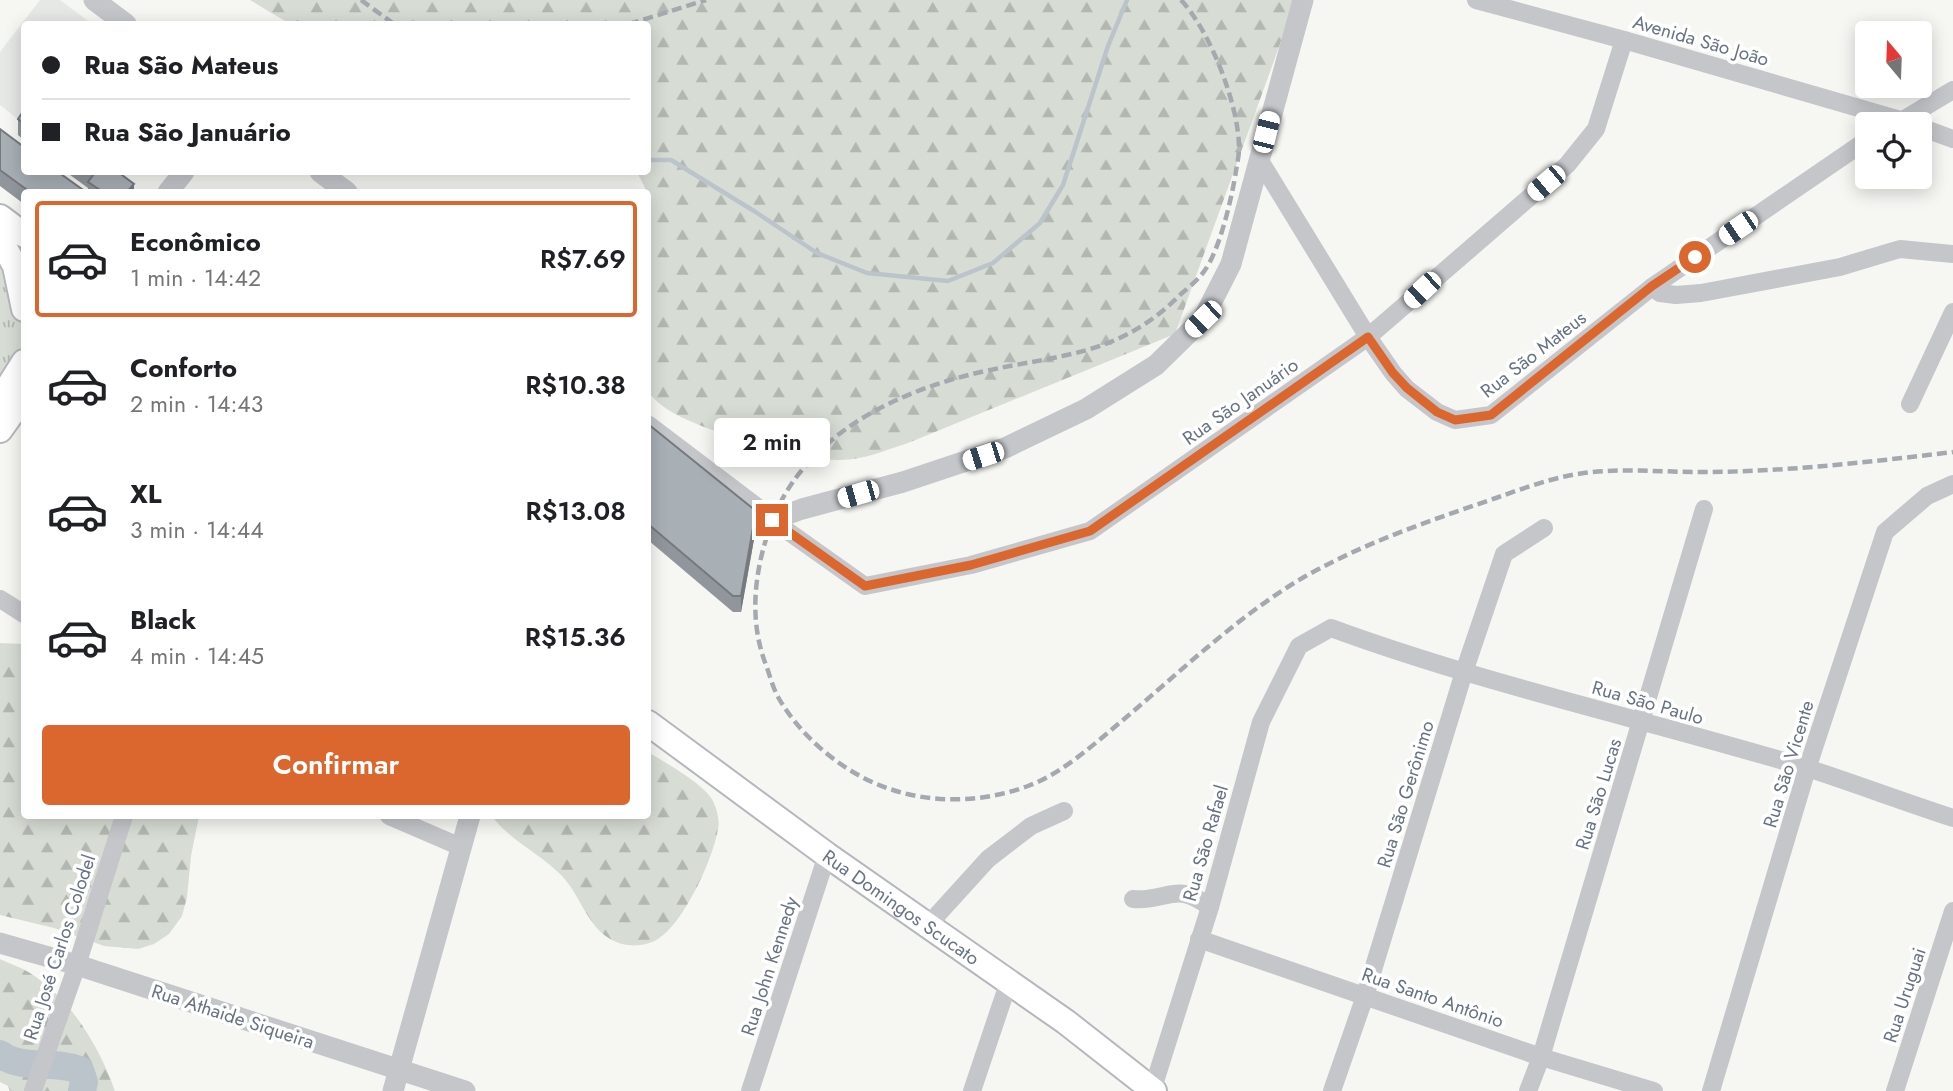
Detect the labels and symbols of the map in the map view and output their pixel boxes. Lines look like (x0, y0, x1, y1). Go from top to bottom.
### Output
street label: Avenida São João (1630, 8, 1772, 73)
north arrow (1855, 21, 1932, 98)
car (1251, 109, 1282, 155)
car (1524, 161, 1569, 205)
car (1715, 208, 1762, 248)
route start (1679, 241, 1711, 273)
car (1400, 268, 1445, 312)
car (1181, 297, 1226, 341)
street label: Rua São Mateus (1475, 304, 1592, 404)
street label: Rua São Januário (1177, 351, 1304, 451)
callout: 2 min (714, 419, 830, 468)
car (960, 440, 1007, 472)
car (835, 478, 882, 510)
route end (756, 504, 788, 536)
street label: Rua São Paulo (1589, 674, 1707, 731)
street label: Rua São Vicente (1756, 697, 1821, 831)
street label: Rua São Gerônimo (1370, 717, 1441, 871)
street label: Rua São Lucas (1569, 735, 1628, 853)
street label: Rua São Rafael (1176, 782, 1235, 904)
street label: Rua Domingos Scucato (817, 843, 985, 972)
street label: Rua José Carlos Colodel (17, 851, 102, 1043)
street label: Rua John Kennedy (734, 892, 805, 1039)
street label: Rua Uruguai (1876, 944, 1933, 1046)
street label: Rua Santo Antônio (1358, 961, 1507, 1034)
street label: Rua Athaide Siqueira (148, 977, 318, 1055)

